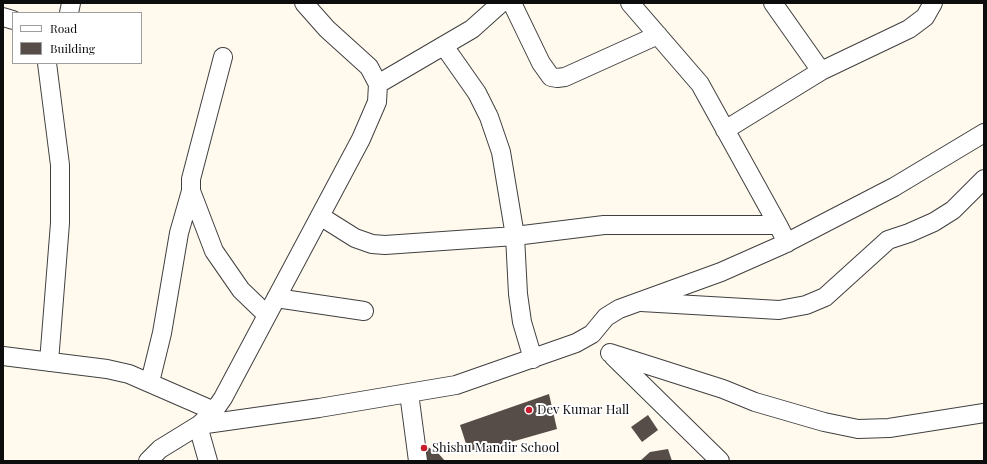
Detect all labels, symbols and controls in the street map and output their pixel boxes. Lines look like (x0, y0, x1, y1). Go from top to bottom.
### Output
legend (12, 12, 142, 64)
text: Road (50, 20, 77, 36)
text: Building (50, 40, 95, 56)
place label: Dev Kumar Hall (537, 402, 629, 418)
marker: Dev Kumar Hall (524, 405, 534, 415)
place label: Shishu Mandir School (432, 440, 559, 456)
marker: Shishu Mandir School (419, 443, 429, 453)

